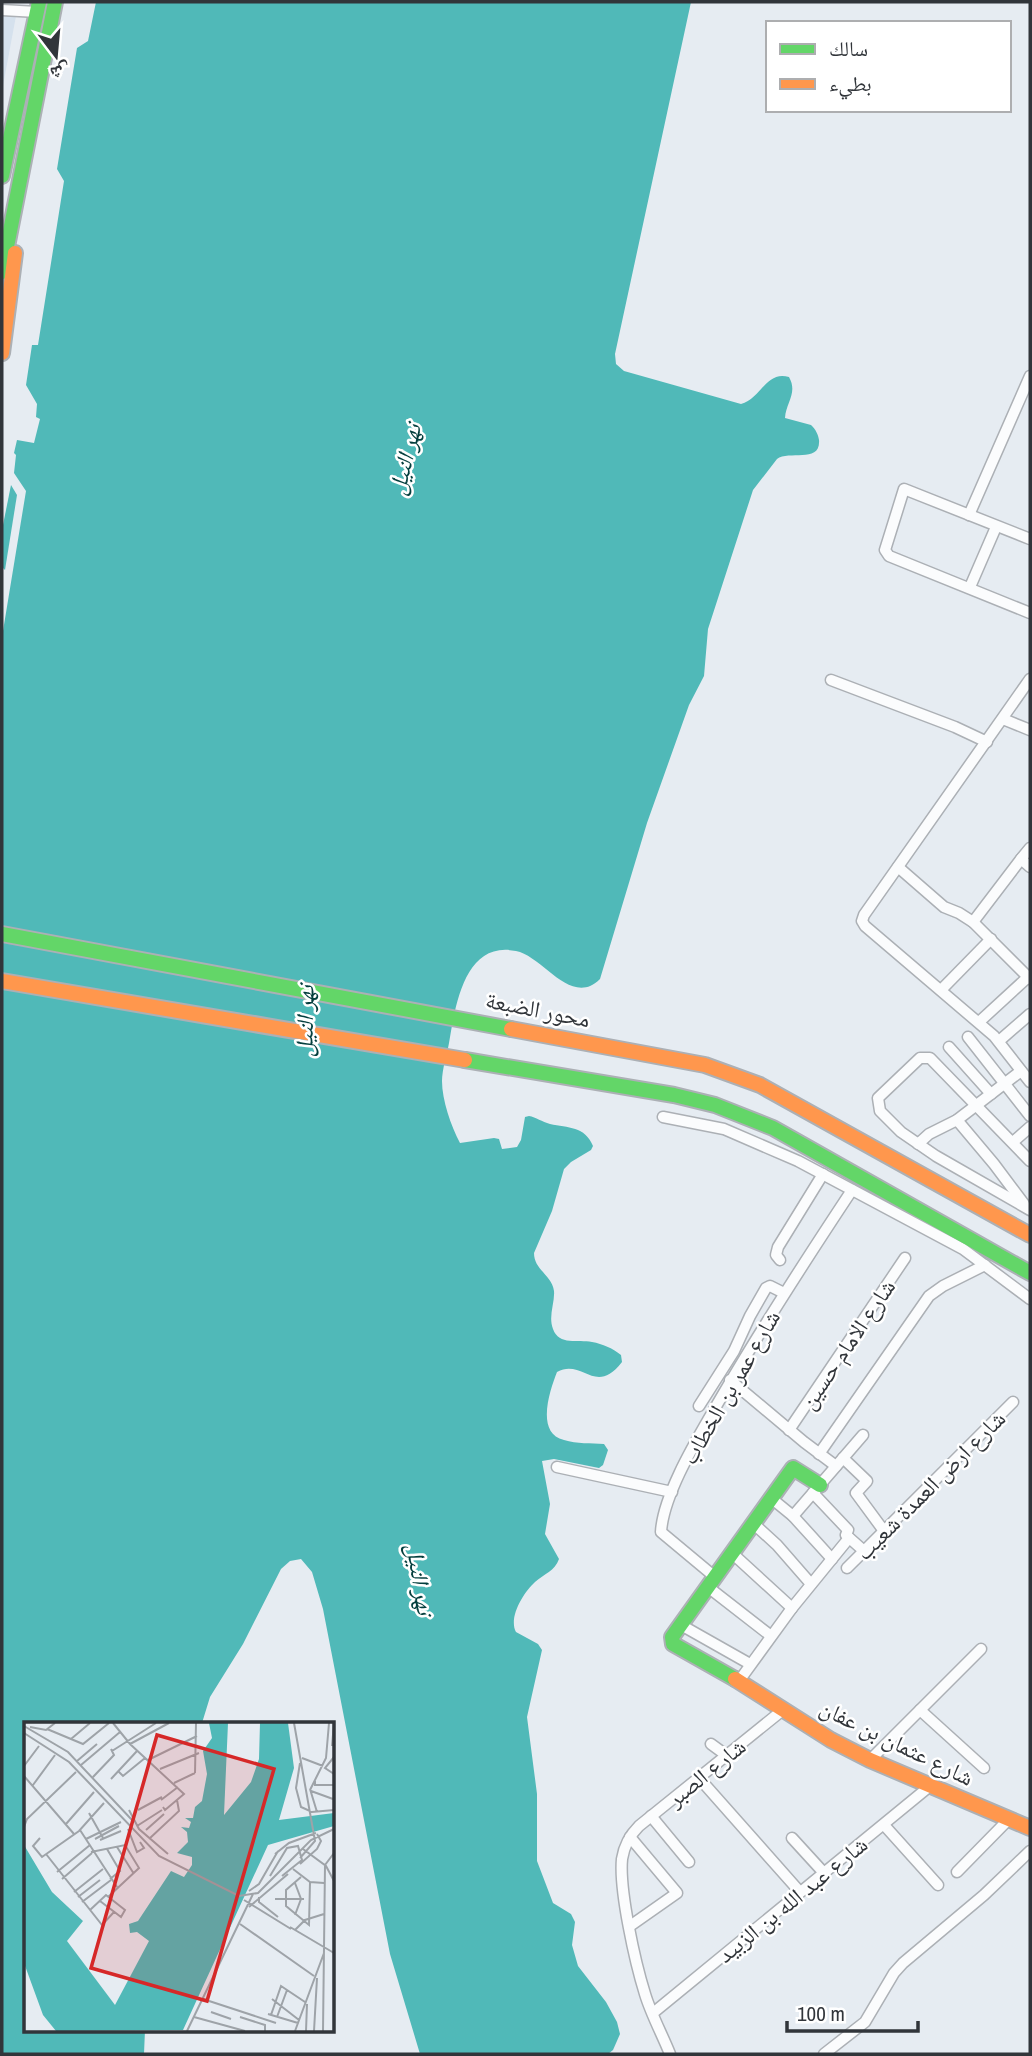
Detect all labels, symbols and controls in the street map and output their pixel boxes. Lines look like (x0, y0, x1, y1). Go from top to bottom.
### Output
north arrow (21, 21, 91, 91)
legend (766, 21, 1011, 112)
text: سالك (829, 34, 868, 63)
text: ش (47, 57, 74, 88)
text: بطيء (829, 69, 872, 100)
water label: نهر النيل (380, 417, 429, 498)
water label: نهر النيل (287, 981, 321, 1057)
street label: محور الضبعة (483, 984, 593, 1034)
street label: شارع الامام حسين (792, 1273, 903, 1416)
street label: شارع عمر بن الخطاب (673, 1304, 787, 1470)
street label: شارع ارض العمدة شعيب (848, 1403, 1012, 1567)
water label: نهر النيل (400, 1541, 443, 1621)
street label: شارع عثمان بن عفان (815, 1691, 979, 1793)
inset map (24, 1722, 334, 2032)
street label: شارع الصبر (659, 1731, 752, 1814)
street label: شارع عبد الله بن الزبيد (710, 1829, 874, 1969)
scale bar (787, 1990, 918, 2034)
text: 100 m (797, 1999, 845, 2028)

